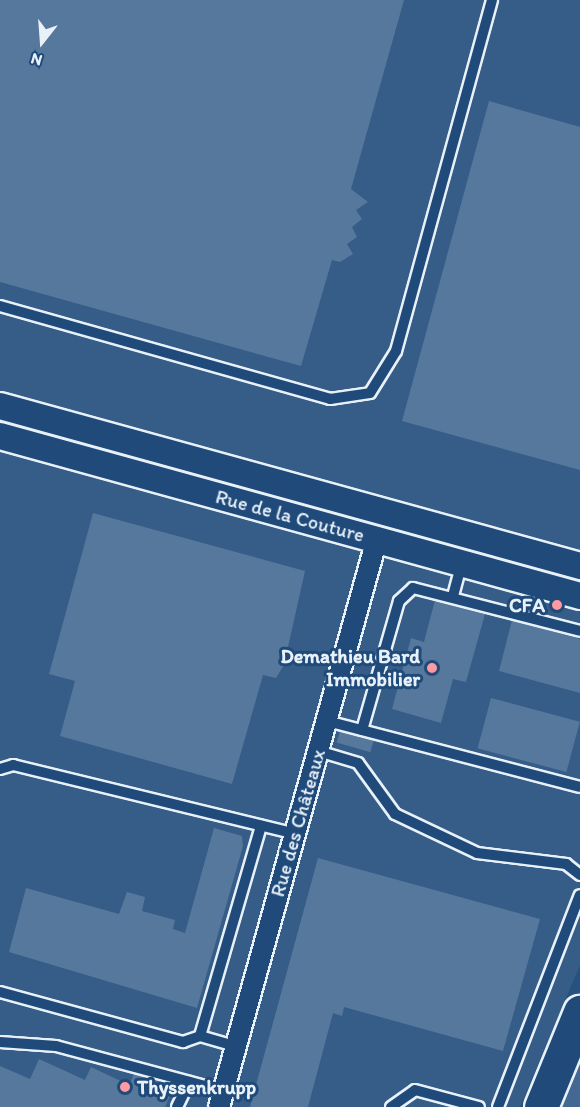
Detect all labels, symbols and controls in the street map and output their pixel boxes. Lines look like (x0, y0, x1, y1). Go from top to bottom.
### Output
north arrow (12, 12, 72, 72)
text: N (29, 49, 45, 70)
street label: Rue de la Couture (213, 485, 367, 547)
place label: CFA (509, 593, 545, 617)
marker: CFA (550, 598, 564, 612)
place label: Demathieu Bard Immobilier (280, 644, 420, 691)
marker: Demathieu Bard Immobilier (425, 661, 439, 675)
street label: Rue des Châteaux (265, 746, 331, 900)
place label: Thyssenkrupp (137, 1075, 256, 1099)
marker: Thyssenkrupp (118, 1080, 132, 1094)

